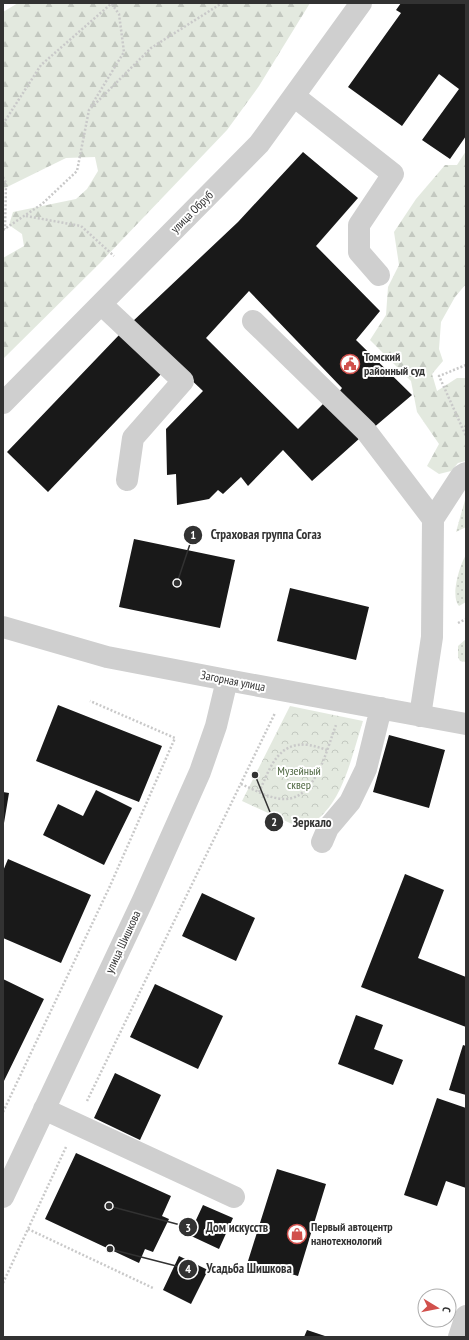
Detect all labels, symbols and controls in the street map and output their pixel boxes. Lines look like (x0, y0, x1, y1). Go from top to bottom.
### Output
street label: улица Обруб (167, 187, 216, 236)
place label: Томский районный суд (364, 349, 425, 378)
public building icon: Томский районный суд (339, 353, 361, 375)
callout: Страховая группа Согаз (183, 522, 329, 547)
text: Страховая группа Согаз (211, 526, 322, 543)
text: 1 (190, 527, 196, 542)
street label: Загорная улица (199, 667, 267, 694)
park label: Музейный сквер (277, 763, 321, 792)
callout: Зеркало (264, 810, 339, 835)
text: 2 (271, 814, 277, 829)
text: Зеркало (292, 814, 332, 831)
street label: улица Шишкова (102, 908, 144, 975)
callout: Дом искусств (178, 1215, 277, 1240)
text: Дом искусств (206, 1219, 269, 1236)
place label: Первый автоцентр нанотехнологий (311, 1219, 393, 1248)
text: 3 (185, 1220, 191, 1235)
shop icon: Первый автоцентр нанотехнологий (286, 1223, 308, 1245)
callout: Усадьба Шишкова (178, 1256, 300, 1281)
text: Усадьба Шишкова (205, 1260, 292, 1277)
text: 4 (185, 1261, 191, 1276)
north arrow (417, 1288, 457, 1328)
text: С (440, 1306, 454, 1313)

